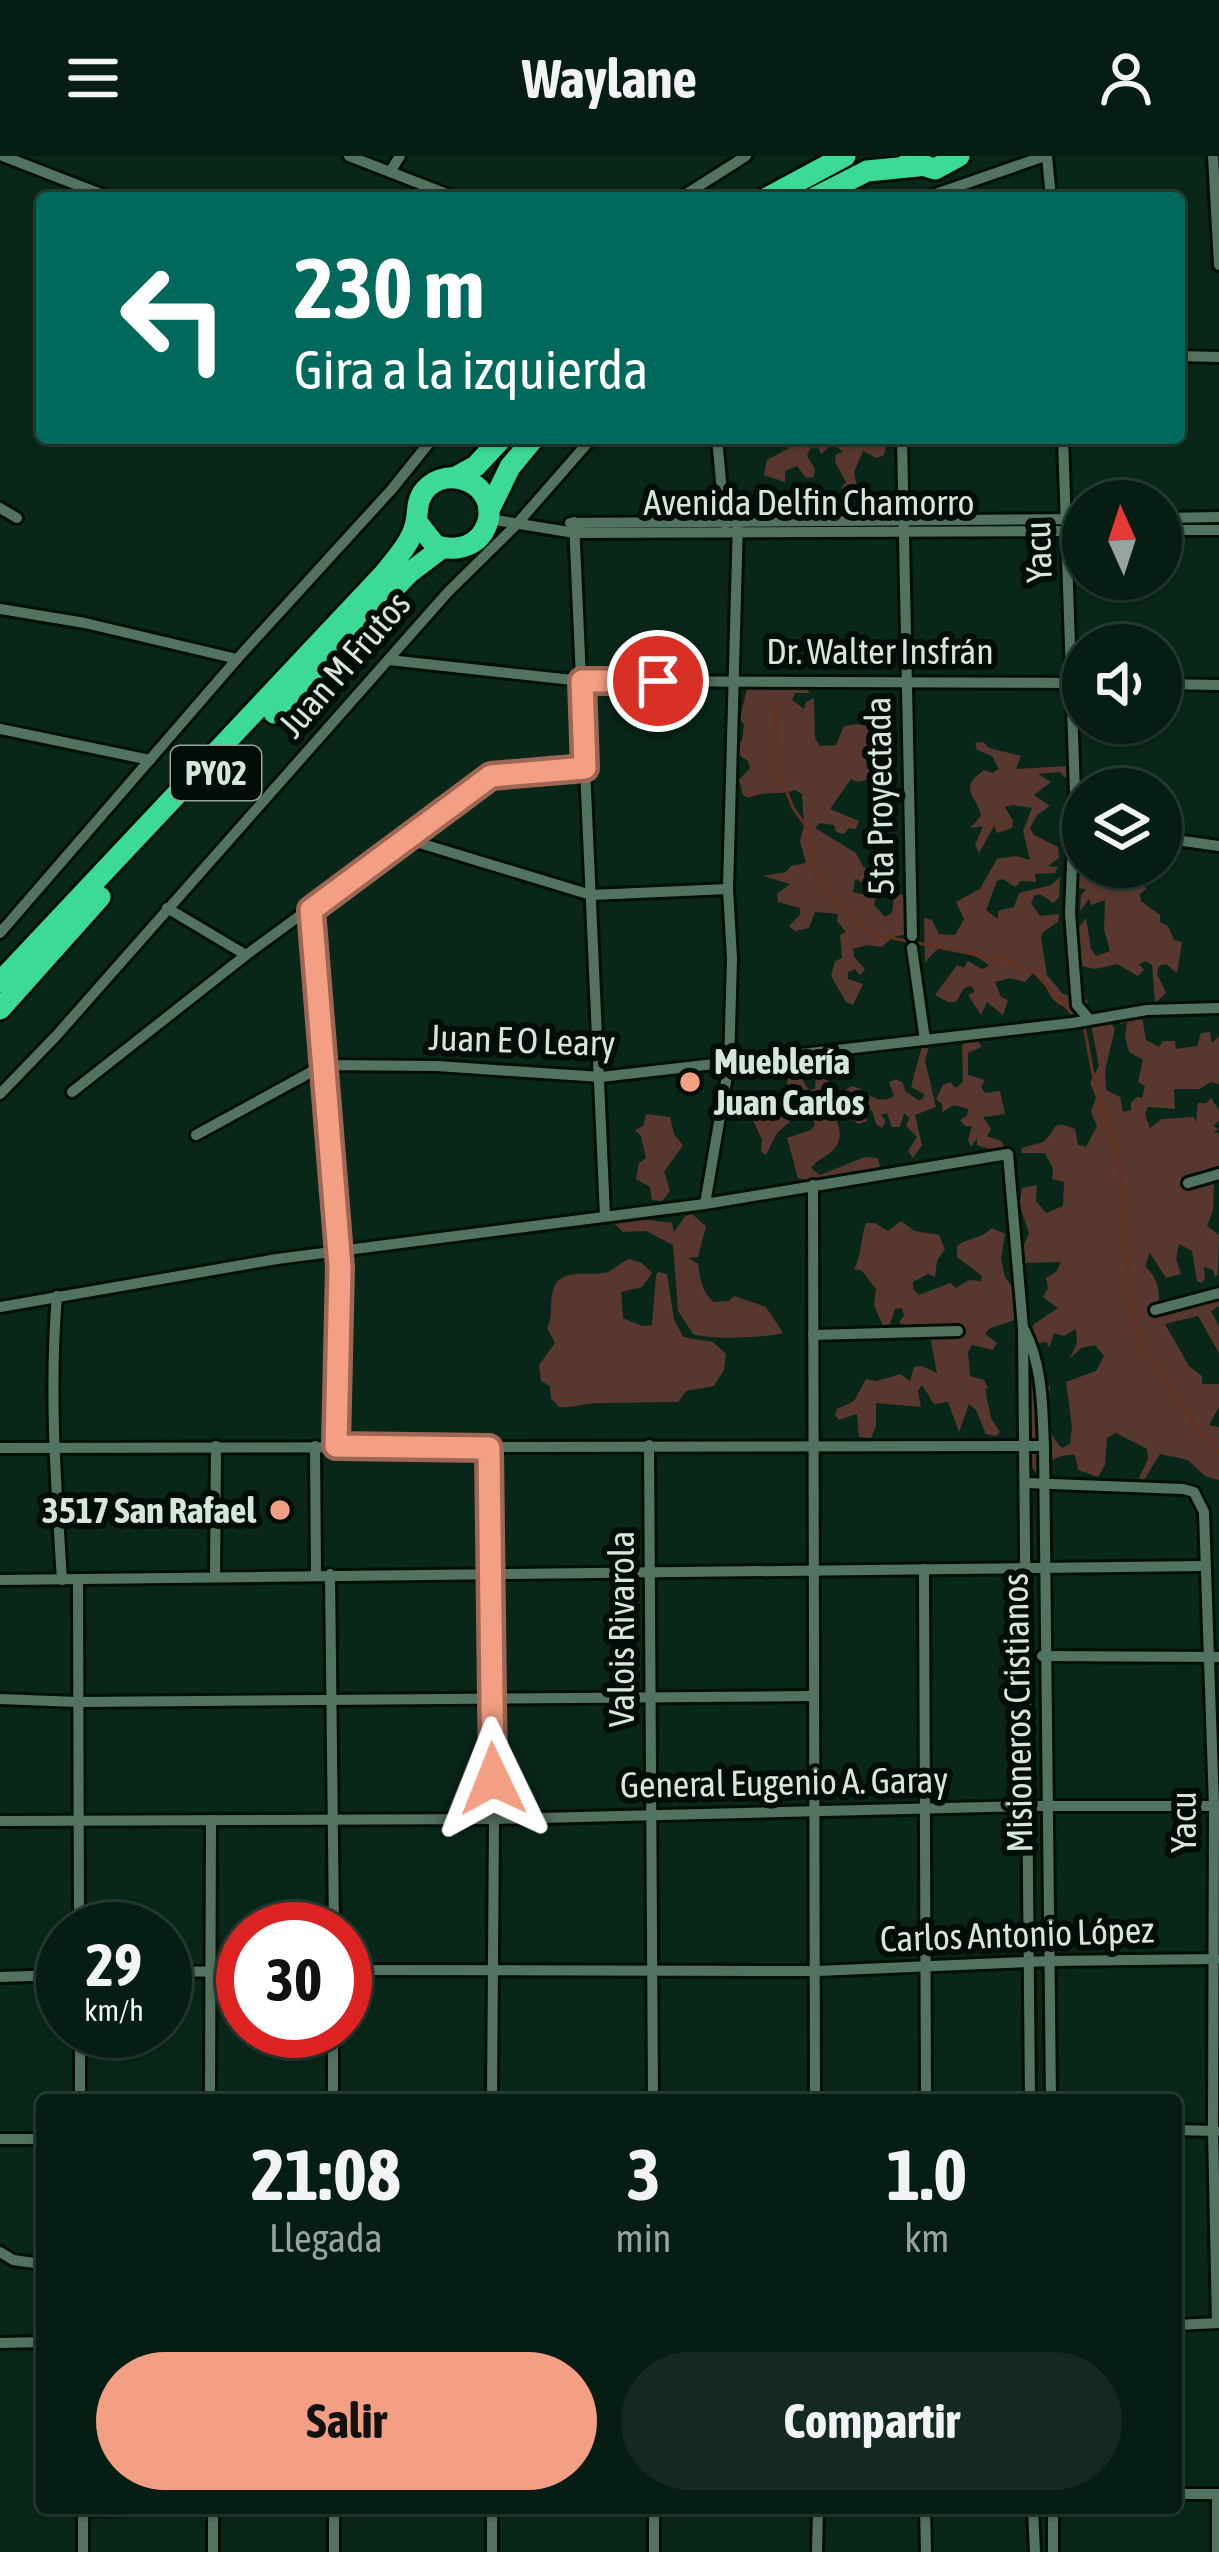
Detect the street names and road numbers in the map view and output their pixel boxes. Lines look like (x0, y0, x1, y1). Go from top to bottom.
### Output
street label: Avenida Delfin Chamorro (644, 481, 974, 523)
street label: Yacu (1016, 521, 1060, 583)
street label: Juan M Frutos (270, 583, 418, 745)
street label: Dr. Walter Insfrán (766, 630, 994, 672)
street label: 5ta Proyectada (856, 696, 902, 896)
road number: PY02 (171, 746, 261, 800)
street label: Juan E O Leary (428, 1016, 616, 1064)
street label: Valois Rivarola (600, 1531, 642, 1727)
street label: Misioneros Cristianos (994, 1573, 1040, 1853)
street label: General Eugenio A. Garay (620, 1758, 948, 1806)
street label: Yacu (1162, 1791, 1204, 1853)
street label: Carlos Antonio López (879, 1908, 1155, 1960)

